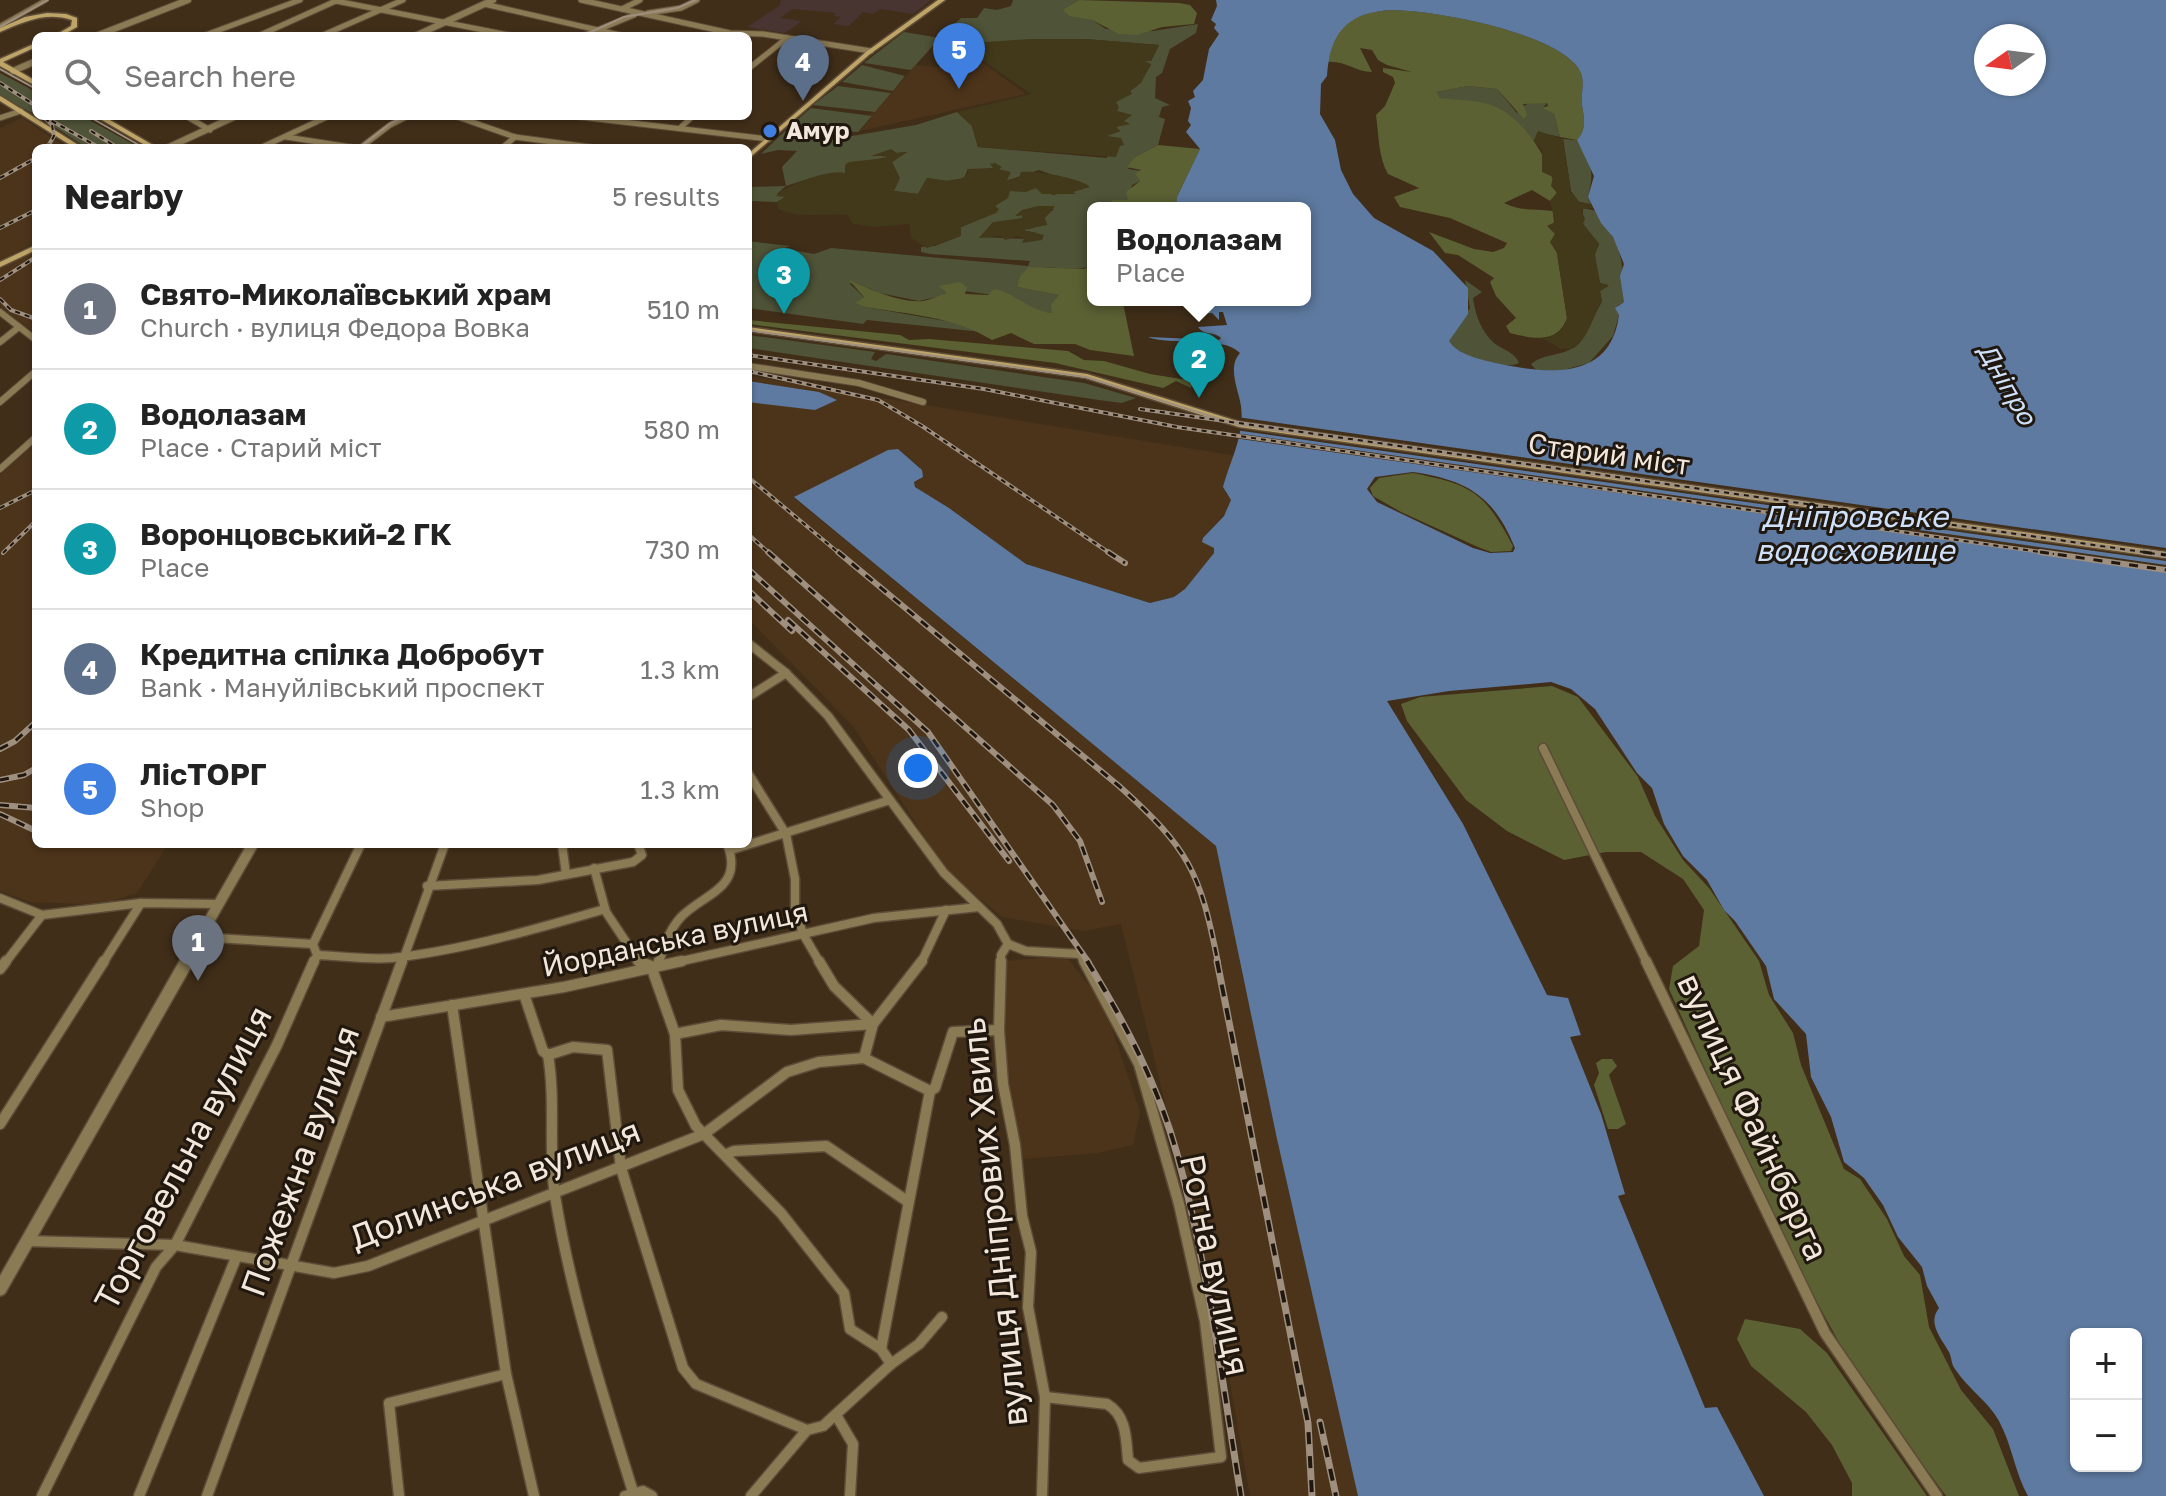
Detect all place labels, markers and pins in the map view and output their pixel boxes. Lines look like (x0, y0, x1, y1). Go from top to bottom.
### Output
pin: 5 (933, 23, 985, 89)
pin: 4 (777, 35, 829, 101)
place label: Амур (786, 115, 850, 144)
marker: Амур (761, 122, 779, 140)
pin: 3 (758, 248, 810, 314)
pin: 2 (1173, 332, 1225, 398)
pin: 1 (172, 915, 224, 981)

